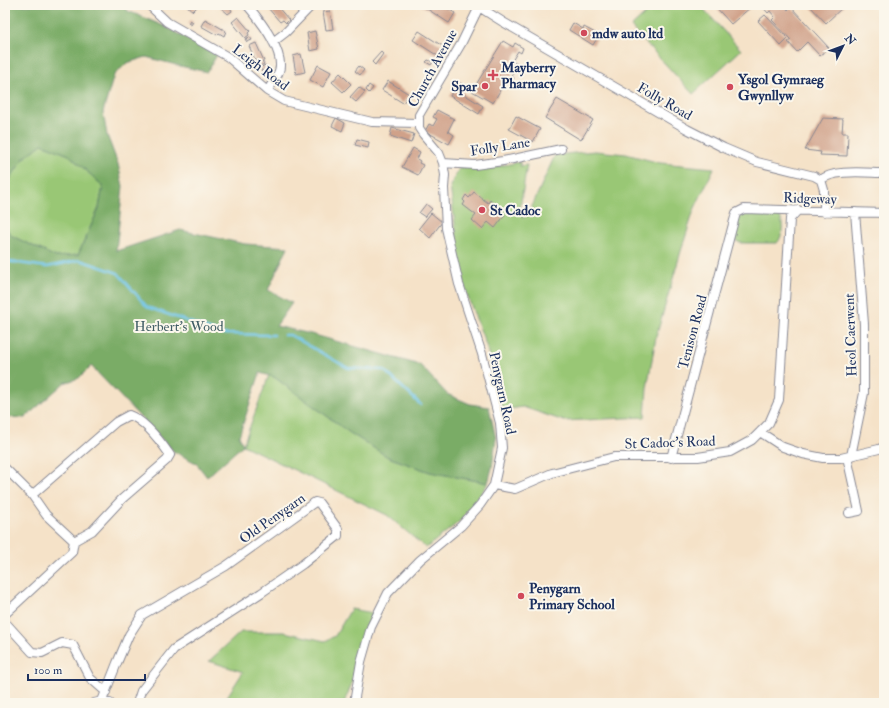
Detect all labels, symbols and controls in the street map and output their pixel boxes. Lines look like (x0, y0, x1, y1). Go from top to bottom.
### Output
place label: mdw auto ltd (592, 25, 663, 42)
street label: Church Avenue (404, 26, 461, 110)
north arrow (823, 26, 863, 66)
marker: mdw auto ltd (579, 28, 589, 38)
text: N (841, 31, 859, 49)
street label: Leigh Road (229, 41, 292, 94)
place label: Mayberry Pharmacy (500, 59, 557, 93)
marker: Mayberry Pharmacy (488, 70, 498, 80)
place label: Ysgol Gymraeg Gwynllyw (737, 71, 825, 105)
place label: Spar (451, 78, 478, 96)
street label: Folly Road (634, 79, 695, 125)
marker: Spar (480, 81, 490, 91)
marker: Ysgol Gymraeg Gwynllyw (725, 82, 735, 92)
street label: Folly Lane (469, 133, 531, 161)
street label: Ridgeway (783, 189, 838, 209)
place label: St Cadoc (490, 202, 541, 219)
marker: St Cadoc (477, 205, 487, 215)
street label: Tenison Road (674, 293, 711, 371)
street label: Heol Caerwent (841, 293, 860, 377)
park label: Herbert's Wood (134, 318, 224, 335)
street label: Penygarn Road (484, 350, 520, 436)
street label: St Cadoc's Road (624, 432, 716, 453)
street label: Old Penygarn (236, 490, 309, 548)
place label: Penygarn Primary School (529, 580, 615, 614)
marker: Penygarn Primary School (516, 591, 526, 601)
scale bar (28, 656, 145, 682)
text: 100 m (34, 663, 63, 678)

